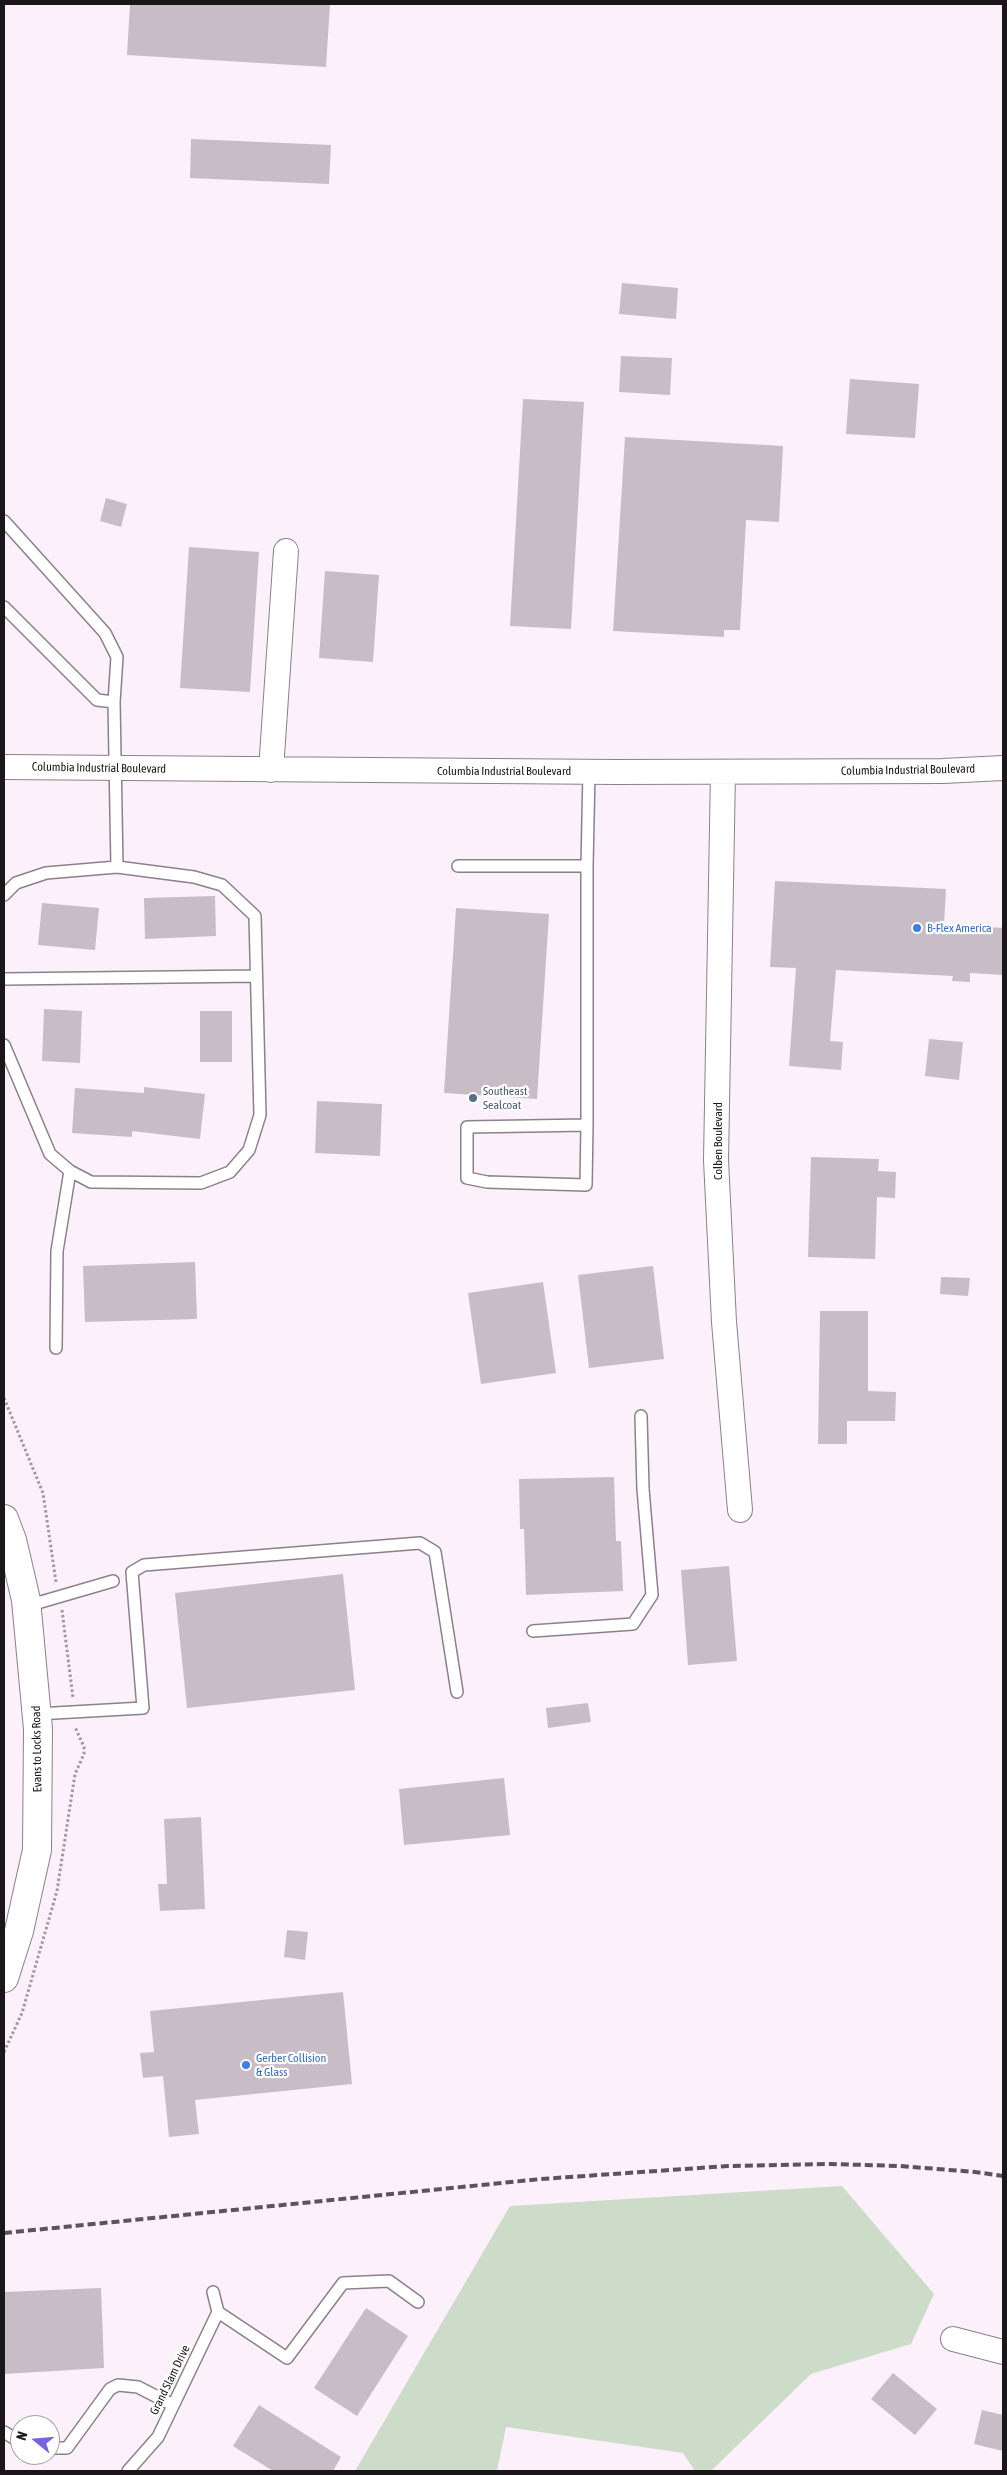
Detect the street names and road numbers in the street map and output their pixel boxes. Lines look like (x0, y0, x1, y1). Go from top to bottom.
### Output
street label: Columbia Industrial Boulevard (32, 760, 166, 776)
street label: Columbia Industrial Boulevard (841, 762, 975, 778)
street label: Columbia Industrial Boulevard (437, 764, 571, 778)
street label: Colben Boulevard (711, 1102, 725, 1180)
street label: Evans to Locks Road (29, 1706, 45, 1792)
street label: Grand Slam Drive (147, 2343, 193, 2417)

